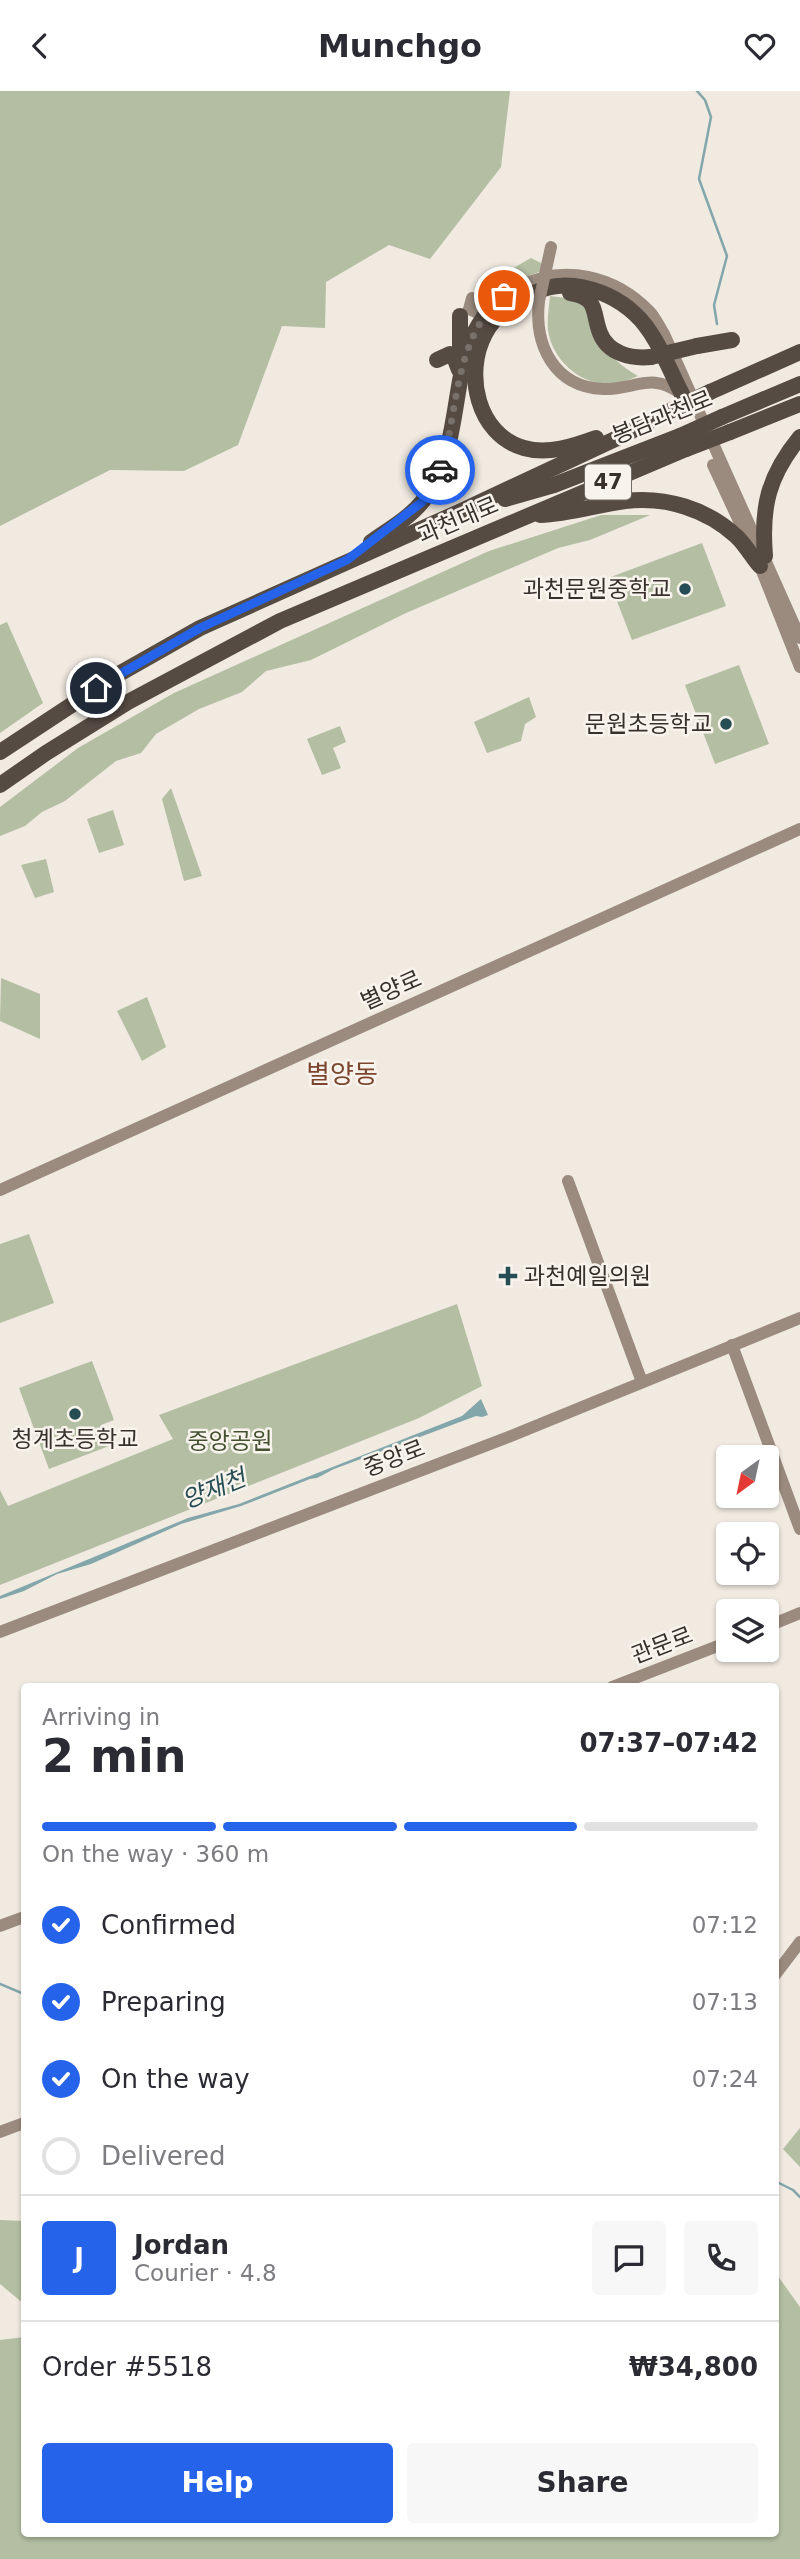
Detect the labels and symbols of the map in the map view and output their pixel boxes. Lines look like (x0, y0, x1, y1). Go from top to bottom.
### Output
pin (474, 266, 534, 326)
street label: 봉담과천로 (608, 385, 716, 449)
courier (405, 435, 475, 505)
road number: 47 (585, 465, 631, 499)
street label: 과천대로 (414, 491, 502, 549)
place label: 과천문원중학교 (523, 576, 671, 602)
marker: 과천문원중학교 (677, 581, 693, 597)
pin (66, 658, 126, 718)
place label: 문원초등학교 (585, 711, 712, 737)
marker: 문원초등학교 (718, 716, 734, 732)
street label: 별양로 (357, 965, 425, 1015)
district label: 별양동 (306, 1059, 378, 1089)
place label: 과천예일의원 (524, 1263, 651, 1289)
marker: 과천예일의원 (498, 1266, 518, 1286)
marker: 청계초등학교 (67, 1406, 83, 1422)
place label: 청계초등학교 (12, 1426, 138, 1452)
park label: 중앙공원 (188, 1428, 272, 1454)
street label: 중앙로 (360, 1434, 428, 1482)
north arrow (716, 1445, 779, 1509)
water label: 양재천 (178, 1463, 253, 1514)
street label: 관문로 (628, 1621, 696, 1669)

